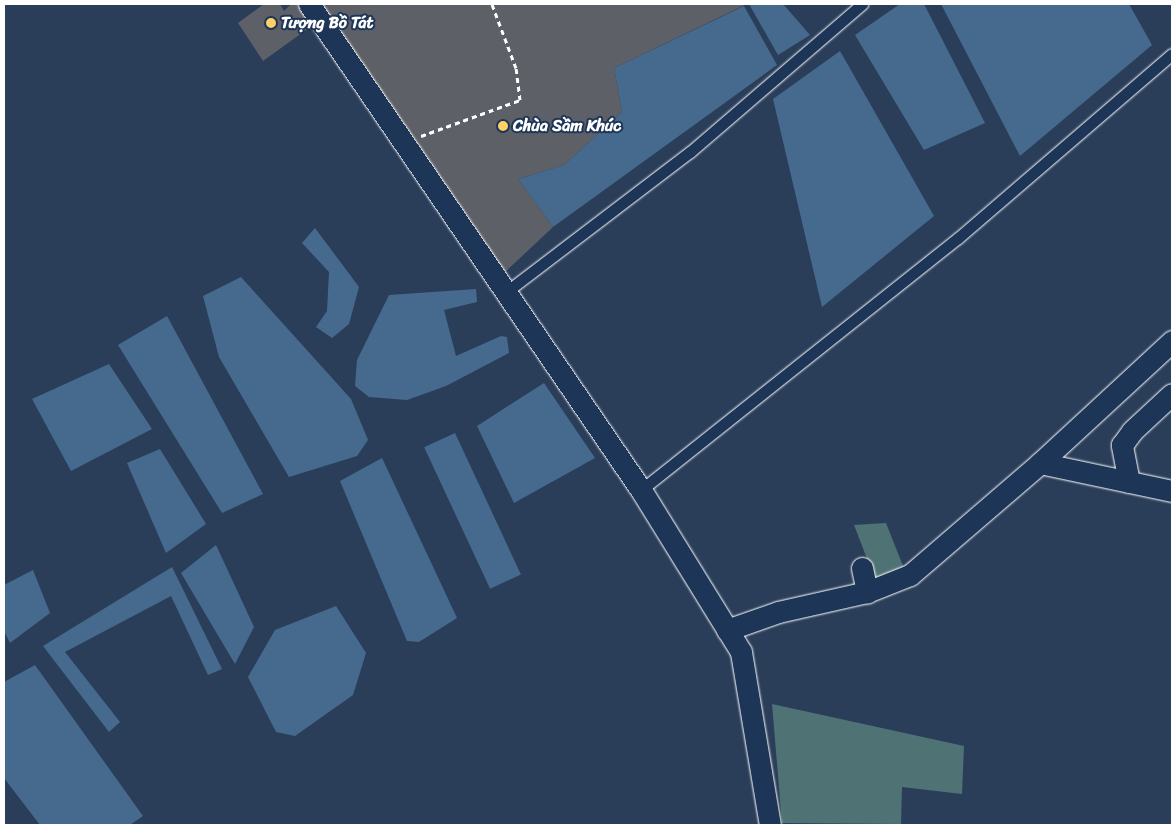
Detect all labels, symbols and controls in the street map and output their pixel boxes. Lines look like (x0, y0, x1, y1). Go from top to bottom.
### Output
place label: Tượng Bồ Tát (281, 13, 374, 33)
marker: Tượng Bồ Tát (265, 17, 277, 29)
place label: Chùa Sầm Khúc (513, 116, 621, 136)
marker: Chùa Sầm Khúc (497, 120, 509, 132)

